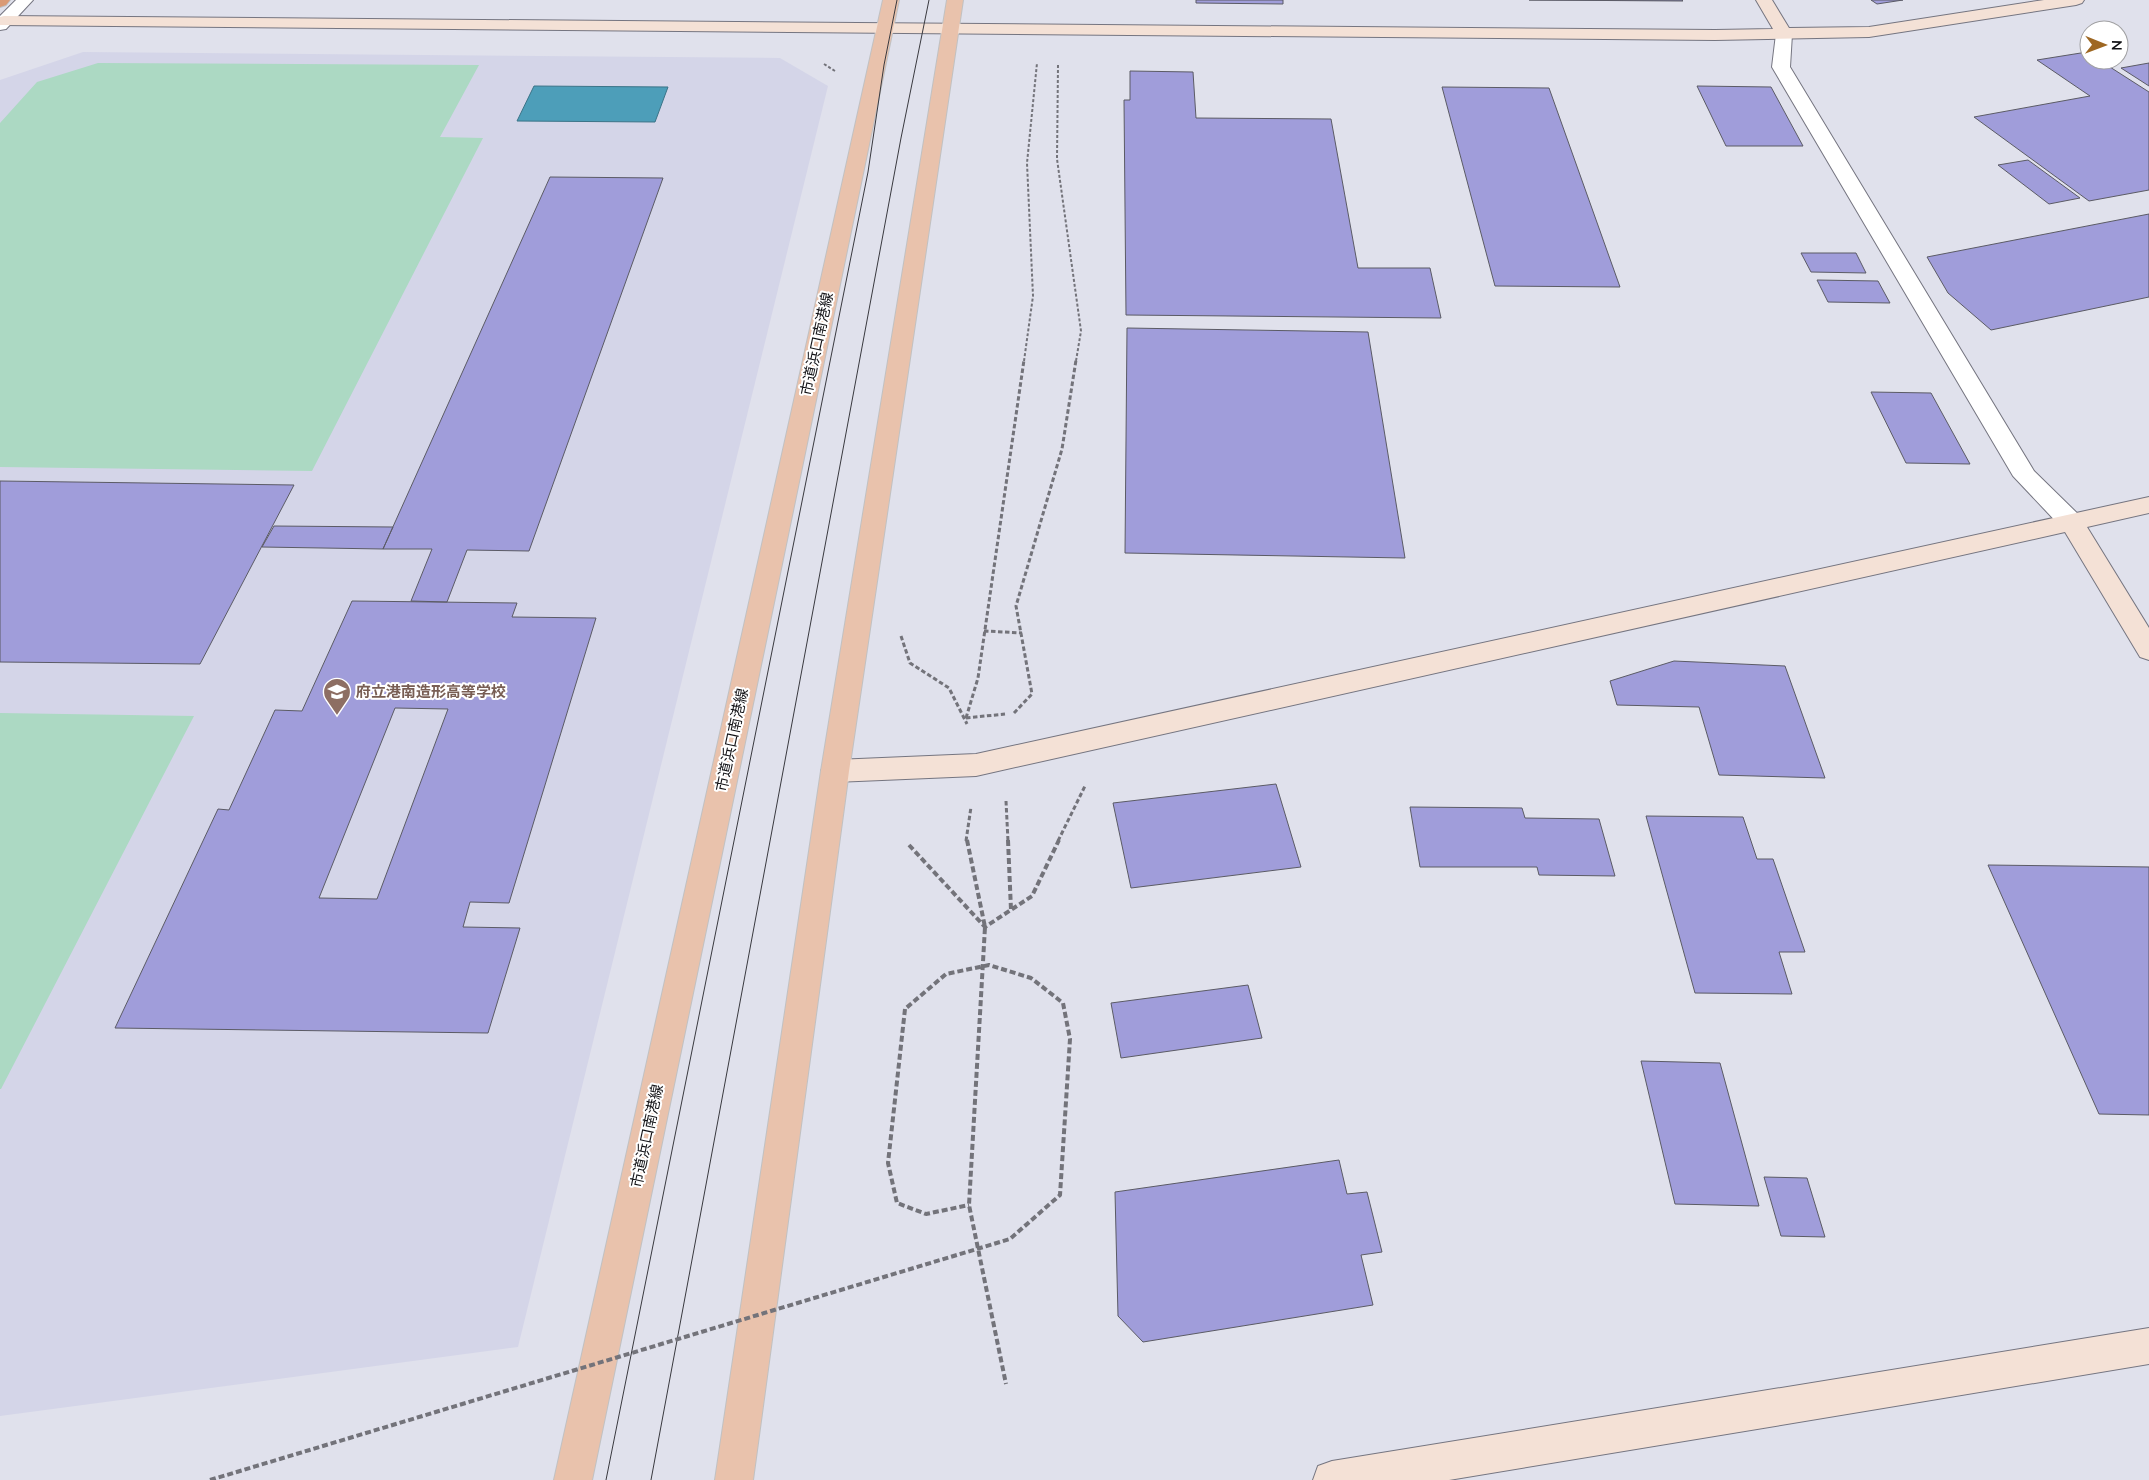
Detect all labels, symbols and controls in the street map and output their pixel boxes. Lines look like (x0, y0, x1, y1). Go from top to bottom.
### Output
north arrow (2079, 20, 2129, 70)
text: N (2107, 40, 2126, 51)
street label: 市道浜口南港線 (796, 291, 838, 397)
school or university icon: 府立港南造形高等学校 (322, 677, 352, 716)
place label: 府立港南造形高等学校 (356, 682, 506, 702)
street label: 市道浜口南港線 (711, 687, 753, 793)
street label: 市道浜口南港線 (626, 1083, 668, 1189)

